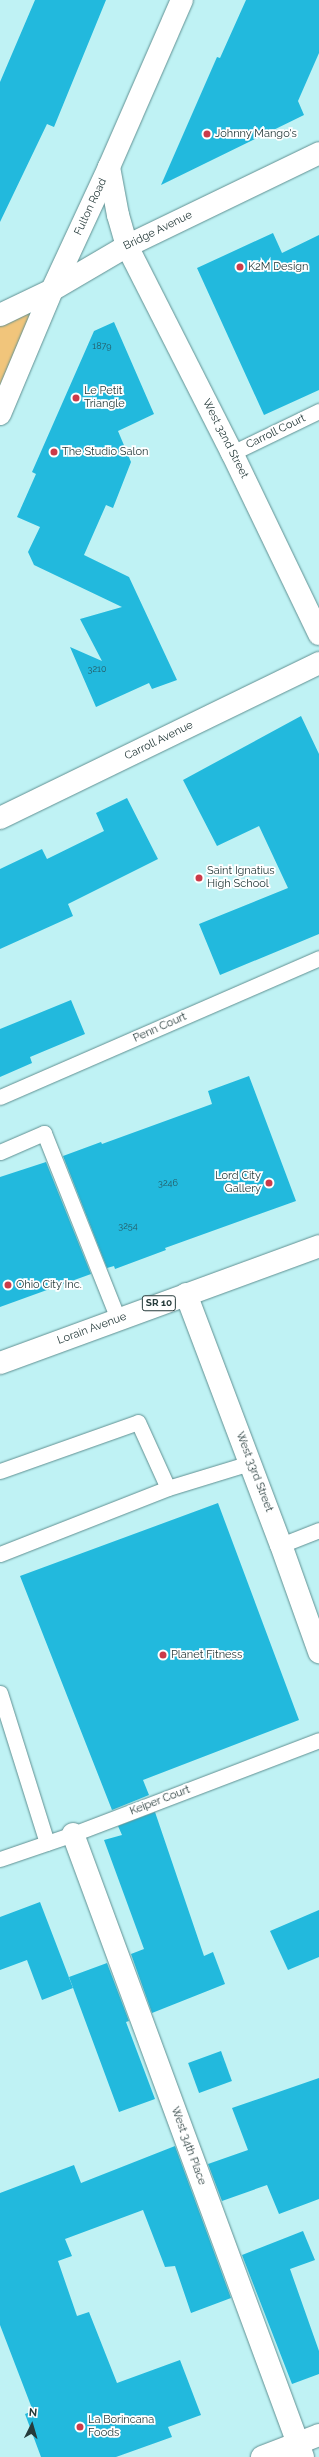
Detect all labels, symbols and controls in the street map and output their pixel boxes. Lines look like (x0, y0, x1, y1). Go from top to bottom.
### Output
place label: Johnny Mango's (215, 127, 297, 141)
marker: Johnny Mango's (202, 129, 212, 139)
street label: Fulton Road (72, 176, 110, 238)
street label: Bridge Avenue (121, 209, 195, 253)
place label: K2M Design (248, 260, 308, 274)
marker: K2M Design (235, 262, 245, 272)
house number: 1879 (92, 341, 112, 351)
place label: Le Petit Triangle (84, 385, 125, 411)
marker: Le Petit Triangle (71, 393, 81, 403)
street label: West 32nd Street (199, 397, 251, 481)
street label: Carroll Court (244, 412, 308, 452)
place label: The Studio Salon (62, 445, 148, 459)
marker: The Studio Salon (49, 447, 59, 457)
house number: 3210 (88, 664, 106, 674)
street label: Carroll Avenue (122, 719, 196, 763)
place label: Saint Ignatius High School (207, 865, 275, 891)
marker: Saint Ignatius High School (194, 873, 204, 883)
street label: Penn Court (131, 1010, 189, 1046)
place label: Lord City Gallery (215, 1170, 261, 1196)
house number: 3246 (158, 1178, 178, 1188)
marker: Lord City Gallery (264, 1178, 274, 1188)
house number: 3254 (118, 1221, 138, 1231)
place label: Ohio City Inc. (16, 1278, 82, 1292)
marker: Ohio City Inc. (3, 1280, 13, 1290)
road number: SR 10 (141, 1295, 177, 1311)
street label: Lorain Avenue (55, 1310, 129, 1348)
street label: West 33rd Street (233, 1430, 275, 1514)
place label: Planet Fitness (171, 1648, 242, 1662)
marker: Planet Fitness (158, 1650, 168, 1660)
street label: Keiper Court (128, 1783, 192, 1819)
street label: West 34th Place (168, 2105, 208, 2187)
north arrow (12, 2405, 52, 2445)
text: N (28, 2406, 38, 2419)
place label: La Borincana Foods (88, 2414, 154, 2440)
marker: La Borincana Foods (75, 2422, 85, 2432)

